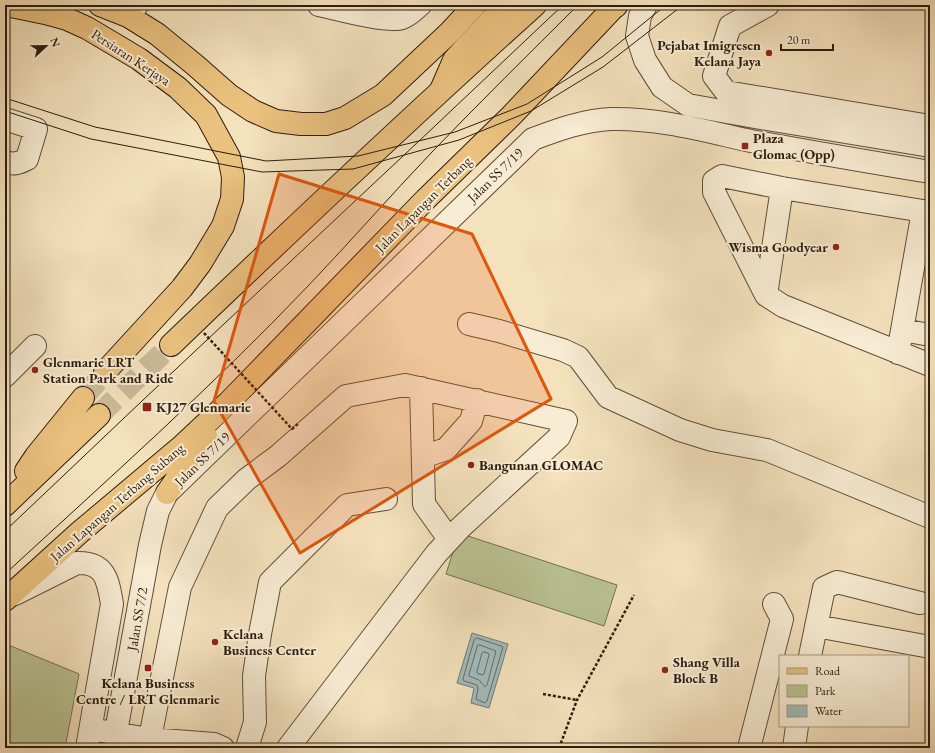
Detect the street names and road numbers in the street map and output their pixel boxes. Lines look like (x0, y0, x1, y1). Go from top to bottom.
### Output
street label: Persiaran Kerjaya (88, 25, 174, 90)
street label: Jalan SS 7/19 (462, 144, 527, 207)
street label: Jalan Lapangan Terbang (370, 151, 476, 257)
street label: Jalan SS 7/19 (169, 428, 234, 491)
street label: Jalan Lapangan Terbang Subang (46, 438, 188, 566)
street label: Jalan SS 7/2 (122, 585, 151, 653)

